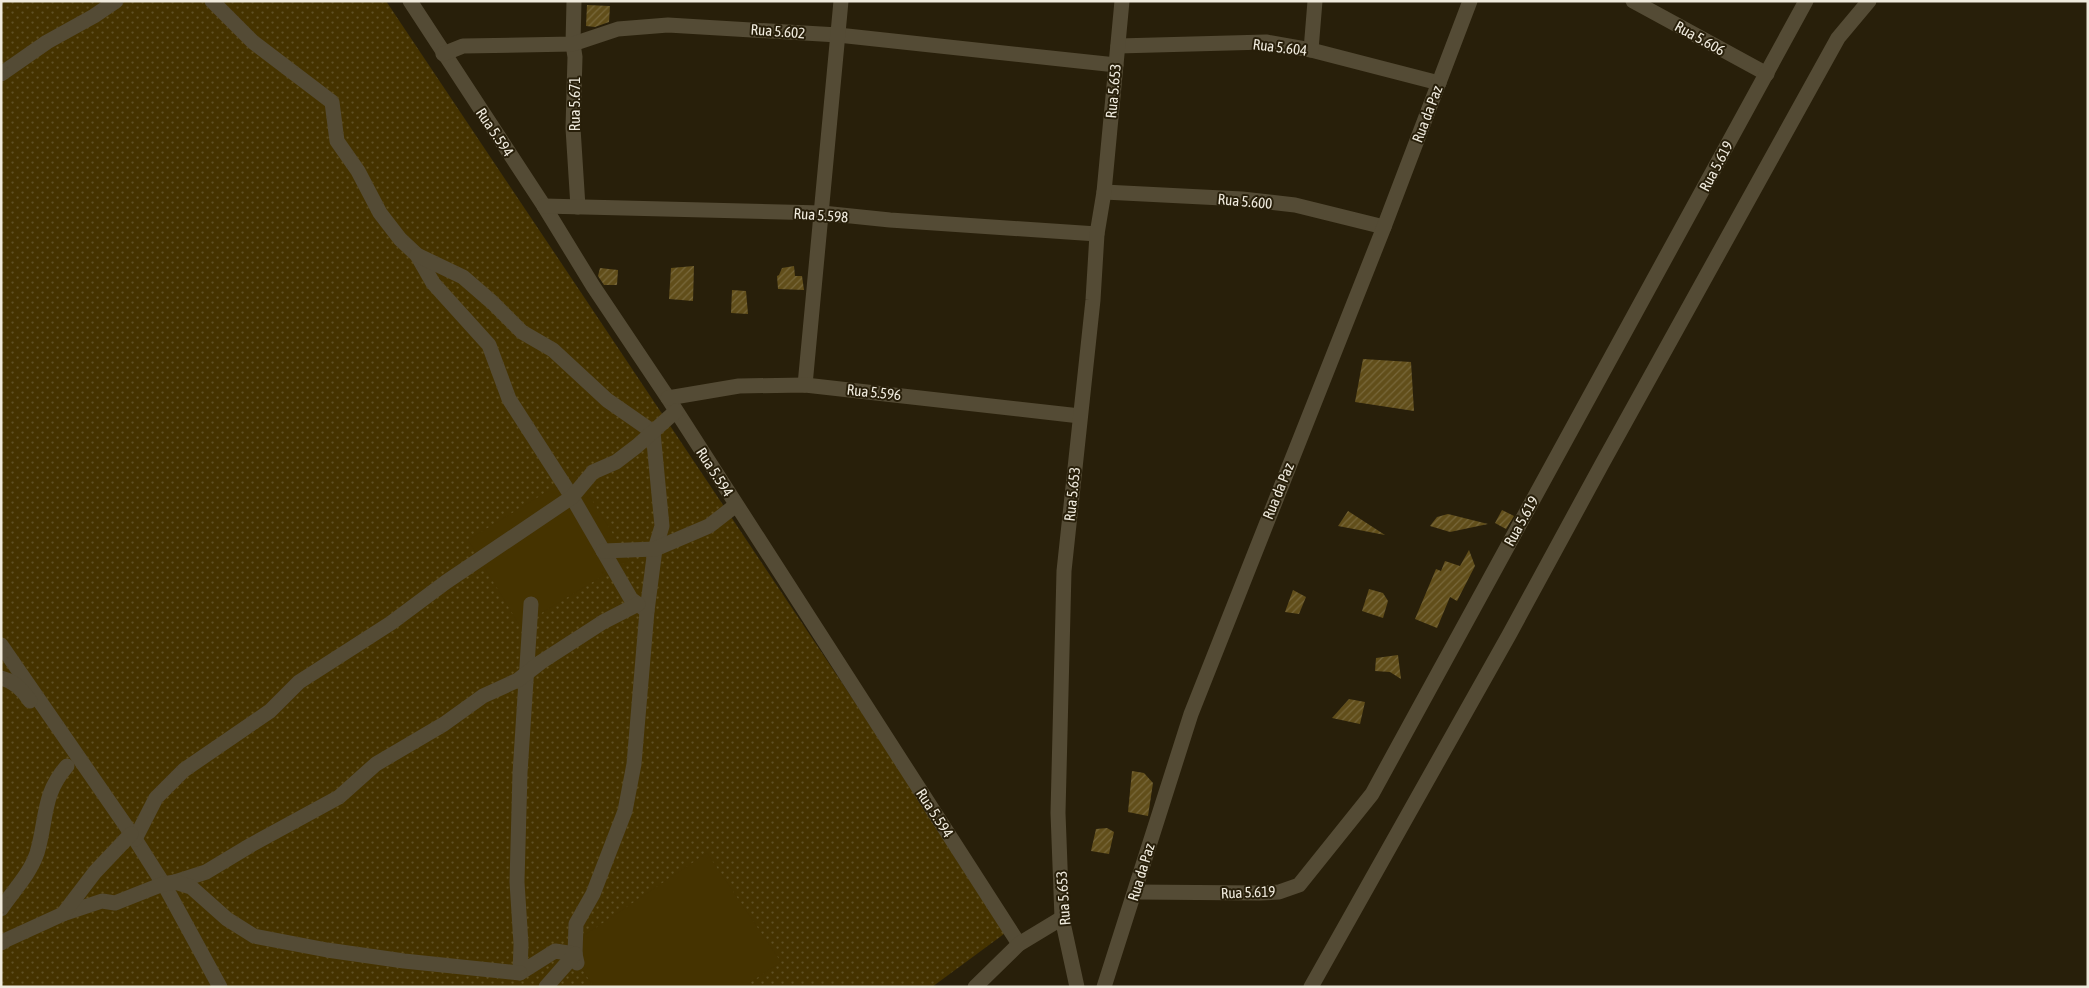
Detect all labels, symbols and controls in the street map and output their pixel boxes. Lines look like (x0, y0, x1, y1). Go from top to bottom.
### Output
street label: Rua 5.606 (1672, 17, 1728, 59)
street label: Rua 5.602 (750, 21, 806, 41)
street label: Rua 5.604 (1252, 35, 1308, 59)
street label: Rua 5.653 (1102, 63, 1124, 119)
street label: Rua 5.671 (566, 77, 583, 131)
street label: Rua da Paz (1408, 83, 1446, 145)
street label: Rua 5.594 (473, 105, 517, 159)
street label: Rua 5.619 (1696, 138, 1736, 194)
street label: Rua 5.600 (1217, 190, 1273, 212)
street label: Rua 5.598 (793, 205, 849, 225)
street label: Rua 5.596 (846, 381, 902, 403)
street label: Rua 5.594 (693, 444, 737, 500)
street label: Rua da Paz (1259, 460, 1297, 522)
street label: Rua 5.653 (1061, 466, 1083, 522)
street label: Rua 5.619 (1500, 493, 1542, 549)
street label: Rua 5.594 (913, 785, 957, 841)
street label: Rua da Paz (1124, 841, 1158, 903)
street label: Rua 5.653 (1053, 870, 1073, 926)
street label: Rua 5.619 (1220, 883, 1276, 901)

